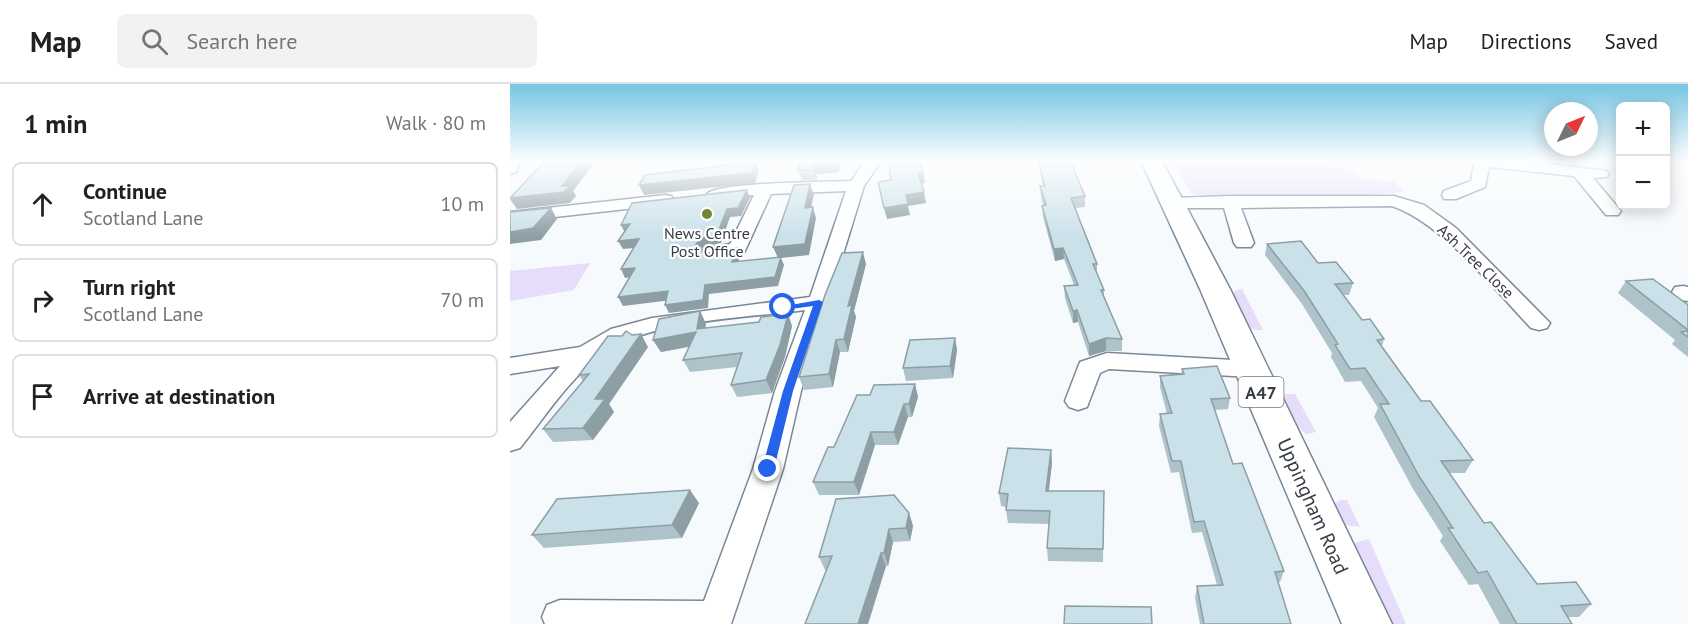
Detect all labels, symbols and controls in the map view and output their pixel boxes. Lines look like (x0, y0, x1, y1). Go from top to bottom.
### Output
search box (117, 14, 537, 68)
text: Map (30, 23, 81, 60)
icon: search (138, 25, 171, 58)
text: Search here (186, 27, 297, 55)
text: Map (1409, 28, 1448, 55)
text: Directions (1481, 28, 1572, 55)
text: Saved (1605, 28, 1658, 55)
north arrow (1544, 102, 1598, 156)
map controls (1616, 102, 1670, 210)
button: + (1616, 102, 1670, 156)
text: 1 min (24, 107, 87, 140)
text: Walk · 80 m (386, 110, 486, 136)
button: − (1616, 156, 1670, 210)
text: Continue (83, 177, 167, 205)
icon: ahead (26, 188, 59, 221)
text: 10 m (441, 191, 484, 217)
text: Scotland Lane (83, 205, 203, 231)
marker: News Centre Post Office (700, 207, 714, 221)
street label: Ash Tree Close (1433, 219, 1519, 303)
place label: News Centre Post Office (664, 223, 750, 261)
text: Turn right (83, 273, 175, 301)
icon: right (26, 284, 59, 317)
text: 70 m (441, 287, 484, 313)
route start (769, 293, 795, 319)
text: Scotland Lane (83, 301, 203, 327)
road number: A47 (1238, 377, 1284, 407)
icon: arrive (26, 380, 59, 413)
text: Arrive at destination (83, 382, 275, 410)
street label: Uppingham Road (1271, 434, 1355, 578)
route end (754, 455, 780, 481)

